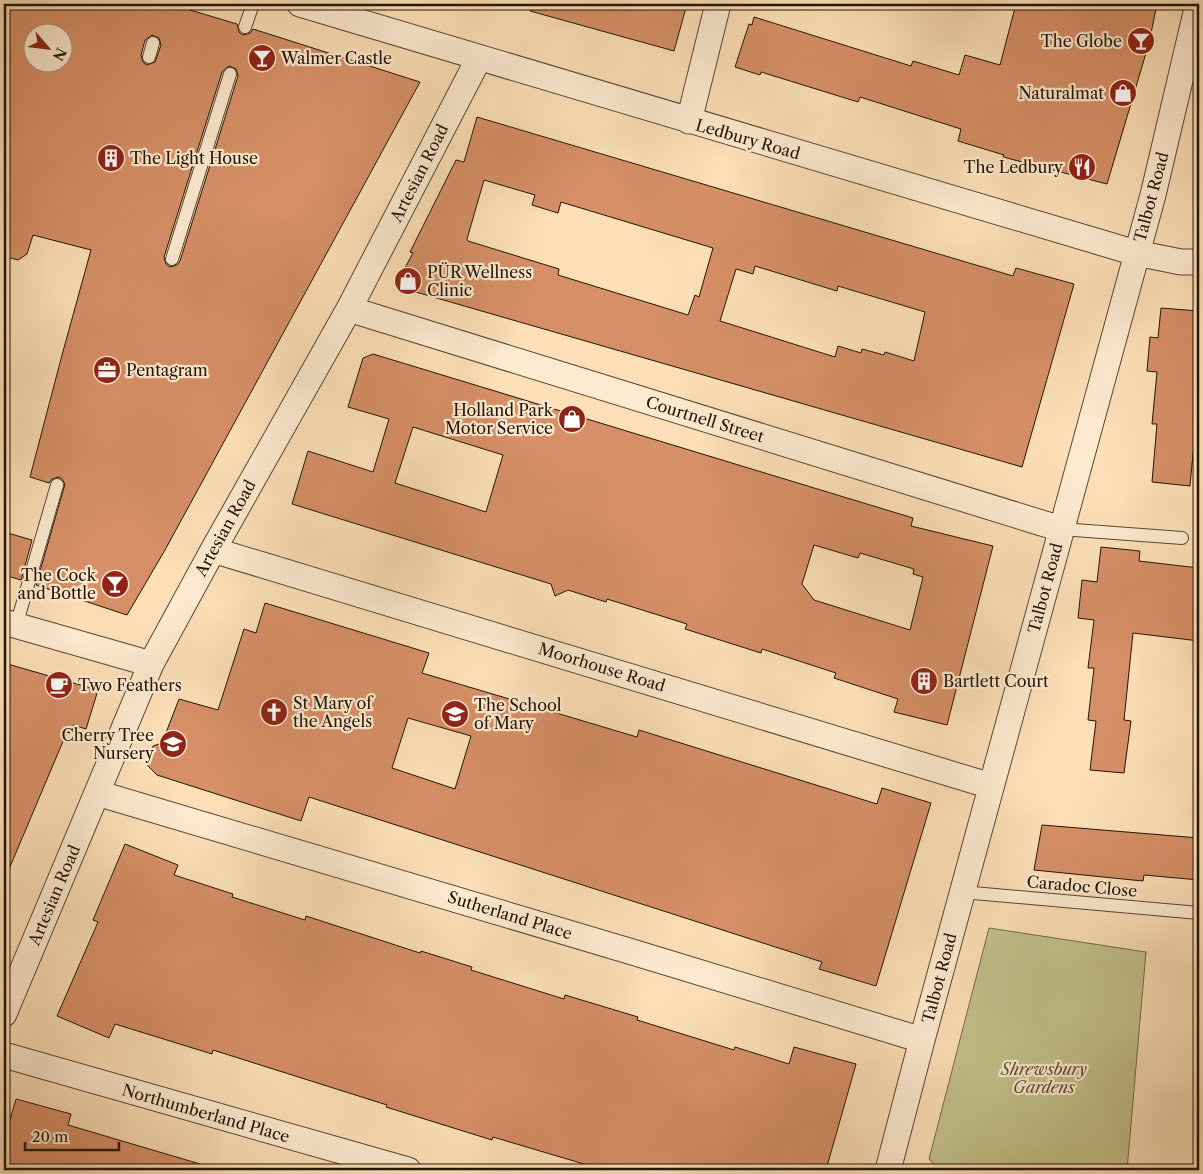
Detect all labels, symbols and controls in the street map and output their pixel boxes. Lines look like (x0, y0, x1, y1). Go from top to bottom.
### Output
north arrow (22, 22, 72, 72)
bar icon: The Globe (1126, 26, 1156, 56)
place label: The Globe (1041, 31, 1122, 51)
bar icon: Walmer Castle (247, 43, 277, 73)
text: N (49, 45, 70, 64)
place label: Walmer Castle (280, 48, 392, 68)
shop icon: Naturalmat (1108, 78, 1138, 108)
place label: Naturalmat (1018, 83, 1104, 103)
street label: Ledbury Road (693, 115, 803, 164)
street label: Artesian Road (385, 120, 452, 226)
building icon: The Light House (96, 143, 126, 173)
place label: The Light House (130, 148, 258, 168)
street label: Talbot Road (1129, 149, 1173, 244)
restaurant icon: The Ledbury (1067, 152, 1097, 182)
place label: The Ledbury (963, 157, 1064, 177)
place label: PÜR Wellness Clinic (427, 262, 532, 300)
shop icon: PÜR Wellness Clinic (393, 266, 423, 296)
office icon: Pentagram (92, 355, 122, 385)
place label: Pentagram (126, 360, 208, 380)
street label: Courtnell Street (644, 392, 767, 447)
place label: Holland Park Motor Service (445, 400, 554, 438)
shop icon: Holland Park Motor Service (557, 404, 587, 434)
street label: Artesian Road (190, 476, 260, 581)
street label: Talbot Road (1023, 540, 1067, 635)
place label: The Cock and Bottle (18, 565, 97, 603)
bar icon: The Cock and Bottle (100, 569, 130, 599)
street label: Moorhouse Road (536, 638, 668, 696)
building icon: Bartlett Court (909, 666, 939, 696)
cafe icon: Two Feathers (44, 670, 74, 700)
place label: Bartlett Court (943, 671, 1049, 691)
place label: Two Feathers (78, 675, 182, 695)
place label: St Mary of the Angels (293, 693, 374, 731)
place label: The School of Mary (474, 695, 562, 733)
church icon: St Mary of the Angels (259, 697, 289, 727)
school or university icon: The School of Mary (440, 699, 470, 729)
place label: Cherry Tree Nursery (62, 725, 155, 763)
school or university icon: Cherry Tree Nursery (158, 729, 188, 759)
street label: Artesian Road (23, 841, 84, 949)
street label: Caradoc Close (1026, 871, 1138, 901)
street label: Sutherland Place (445, 887, 575, 943)
street label: Talbot Road (917, 930, 961, 1025)
park label: Shrewsbury Gardens (1000, 1059, 1087, 1097)
street label: Northumberland Place (120, 1079, 292, 1147)
scale bar (25, 1119, 119, 1151)
text: 20 m (32, 1127, 68, 1146)

